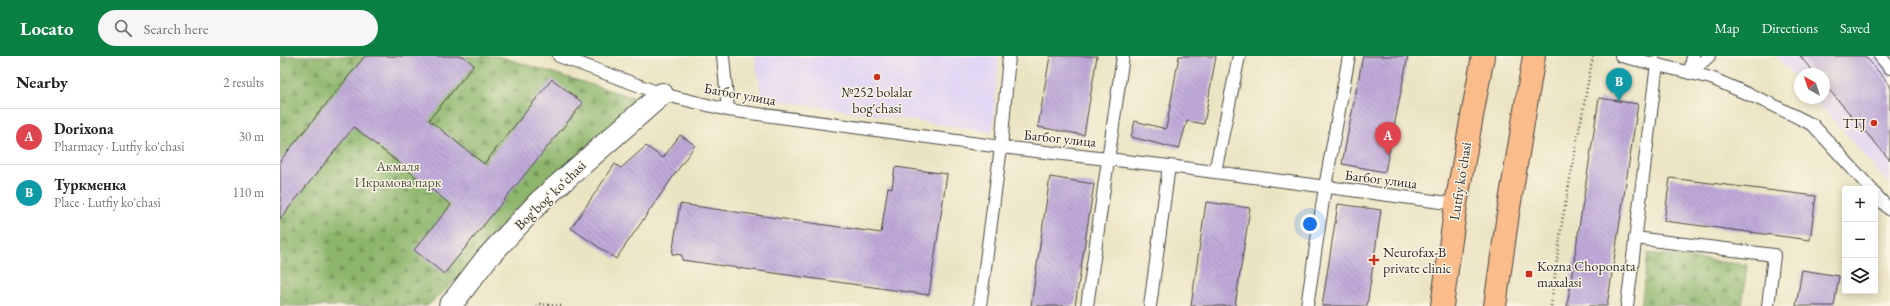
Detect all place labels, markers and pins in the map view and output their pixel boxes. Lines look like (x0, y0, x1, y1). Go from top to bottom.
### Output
pin: B (1606, 68, 1632, 101)
marker: №252 bolalar bog'chasi (872, 72, 882, 82)
place label: №252 bolalar bog'chasi (841, 83, 913, 117)
place label: TTJ (1842, 114, 1866, 132)
marker: TTJ (1869, 118, 1879, 128)
pin: A (1375, 122, 1401, 155)
place label: Neurofax-B private clinic (1383, 243, 1452, 277)
marker: Neurofax-B private clinic (1368, 254, 1380, 266)
place label: Kozna Choponata maxalasi (1537, 257, 1636, 291)
marker: Kozna Choponata maxalasi (1524, 269, 1534, 279)

